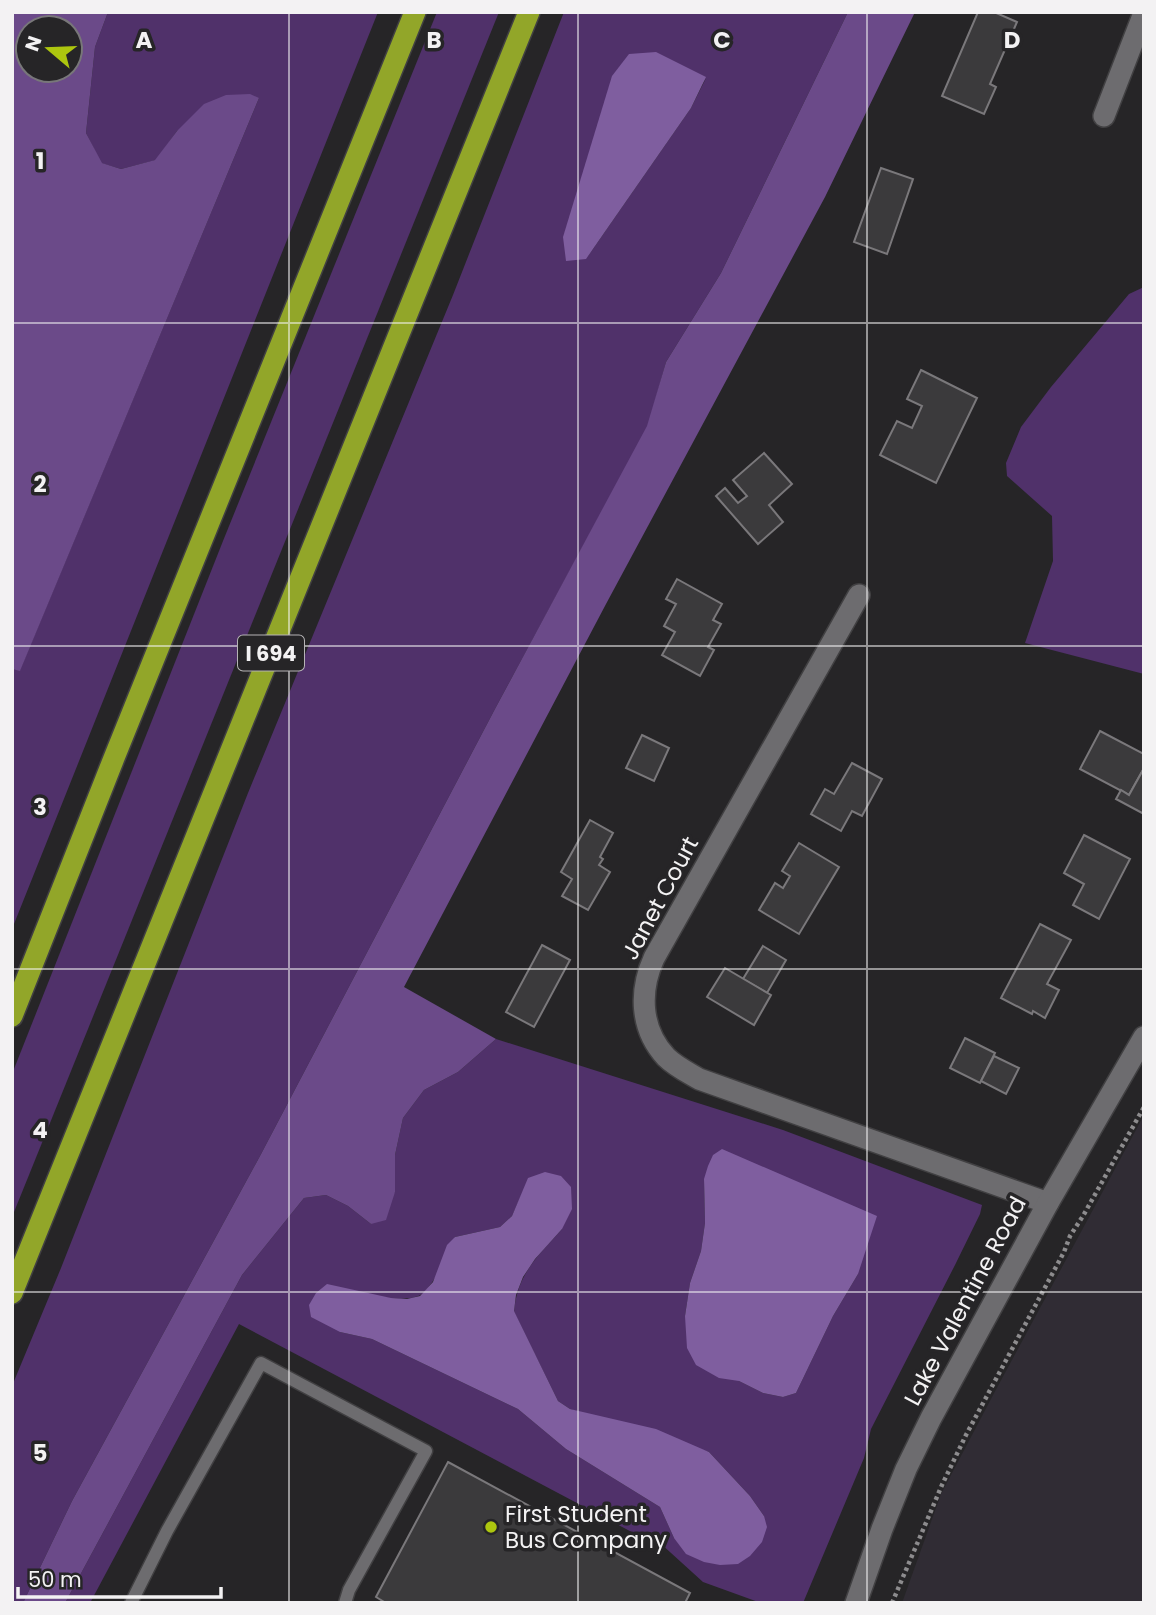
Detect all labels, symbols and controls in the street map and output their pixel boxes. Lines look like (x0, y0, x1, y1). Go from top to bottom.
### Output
north arrow (14, 14, 84, 84)
text: A (136, 24, 153, 56)
text: B (426, 24, 442, 56)
text: C (713, 24, 731, 56)
text: D (1004, 24, 1020, 56)
text: N (18, 32, 48, 55)
text: 1 (36, 145, 44, 177)
text: 2 (33, 468, 47, 500)
road number: I 694 (238, 636, 304, 670)
text: 3 (33, 791, 47, 823)
street label: Janet Court (614, 831, 706, 965)
text: 4 (32, 1114, 48, 1146)
street label: Lake Valentine Road (896, 1191, 1034, 1411)
text: 5 (33, 1437, 47, 1469)
place label: First Student Bus Company (505, 1498, 667, 1556)
marker: First Student Bus Company (483, 1519, 499, 1535)
scale bar (18, 1556, 220, 1600)
text: 50 m (28, 1565, 82, 1594)

